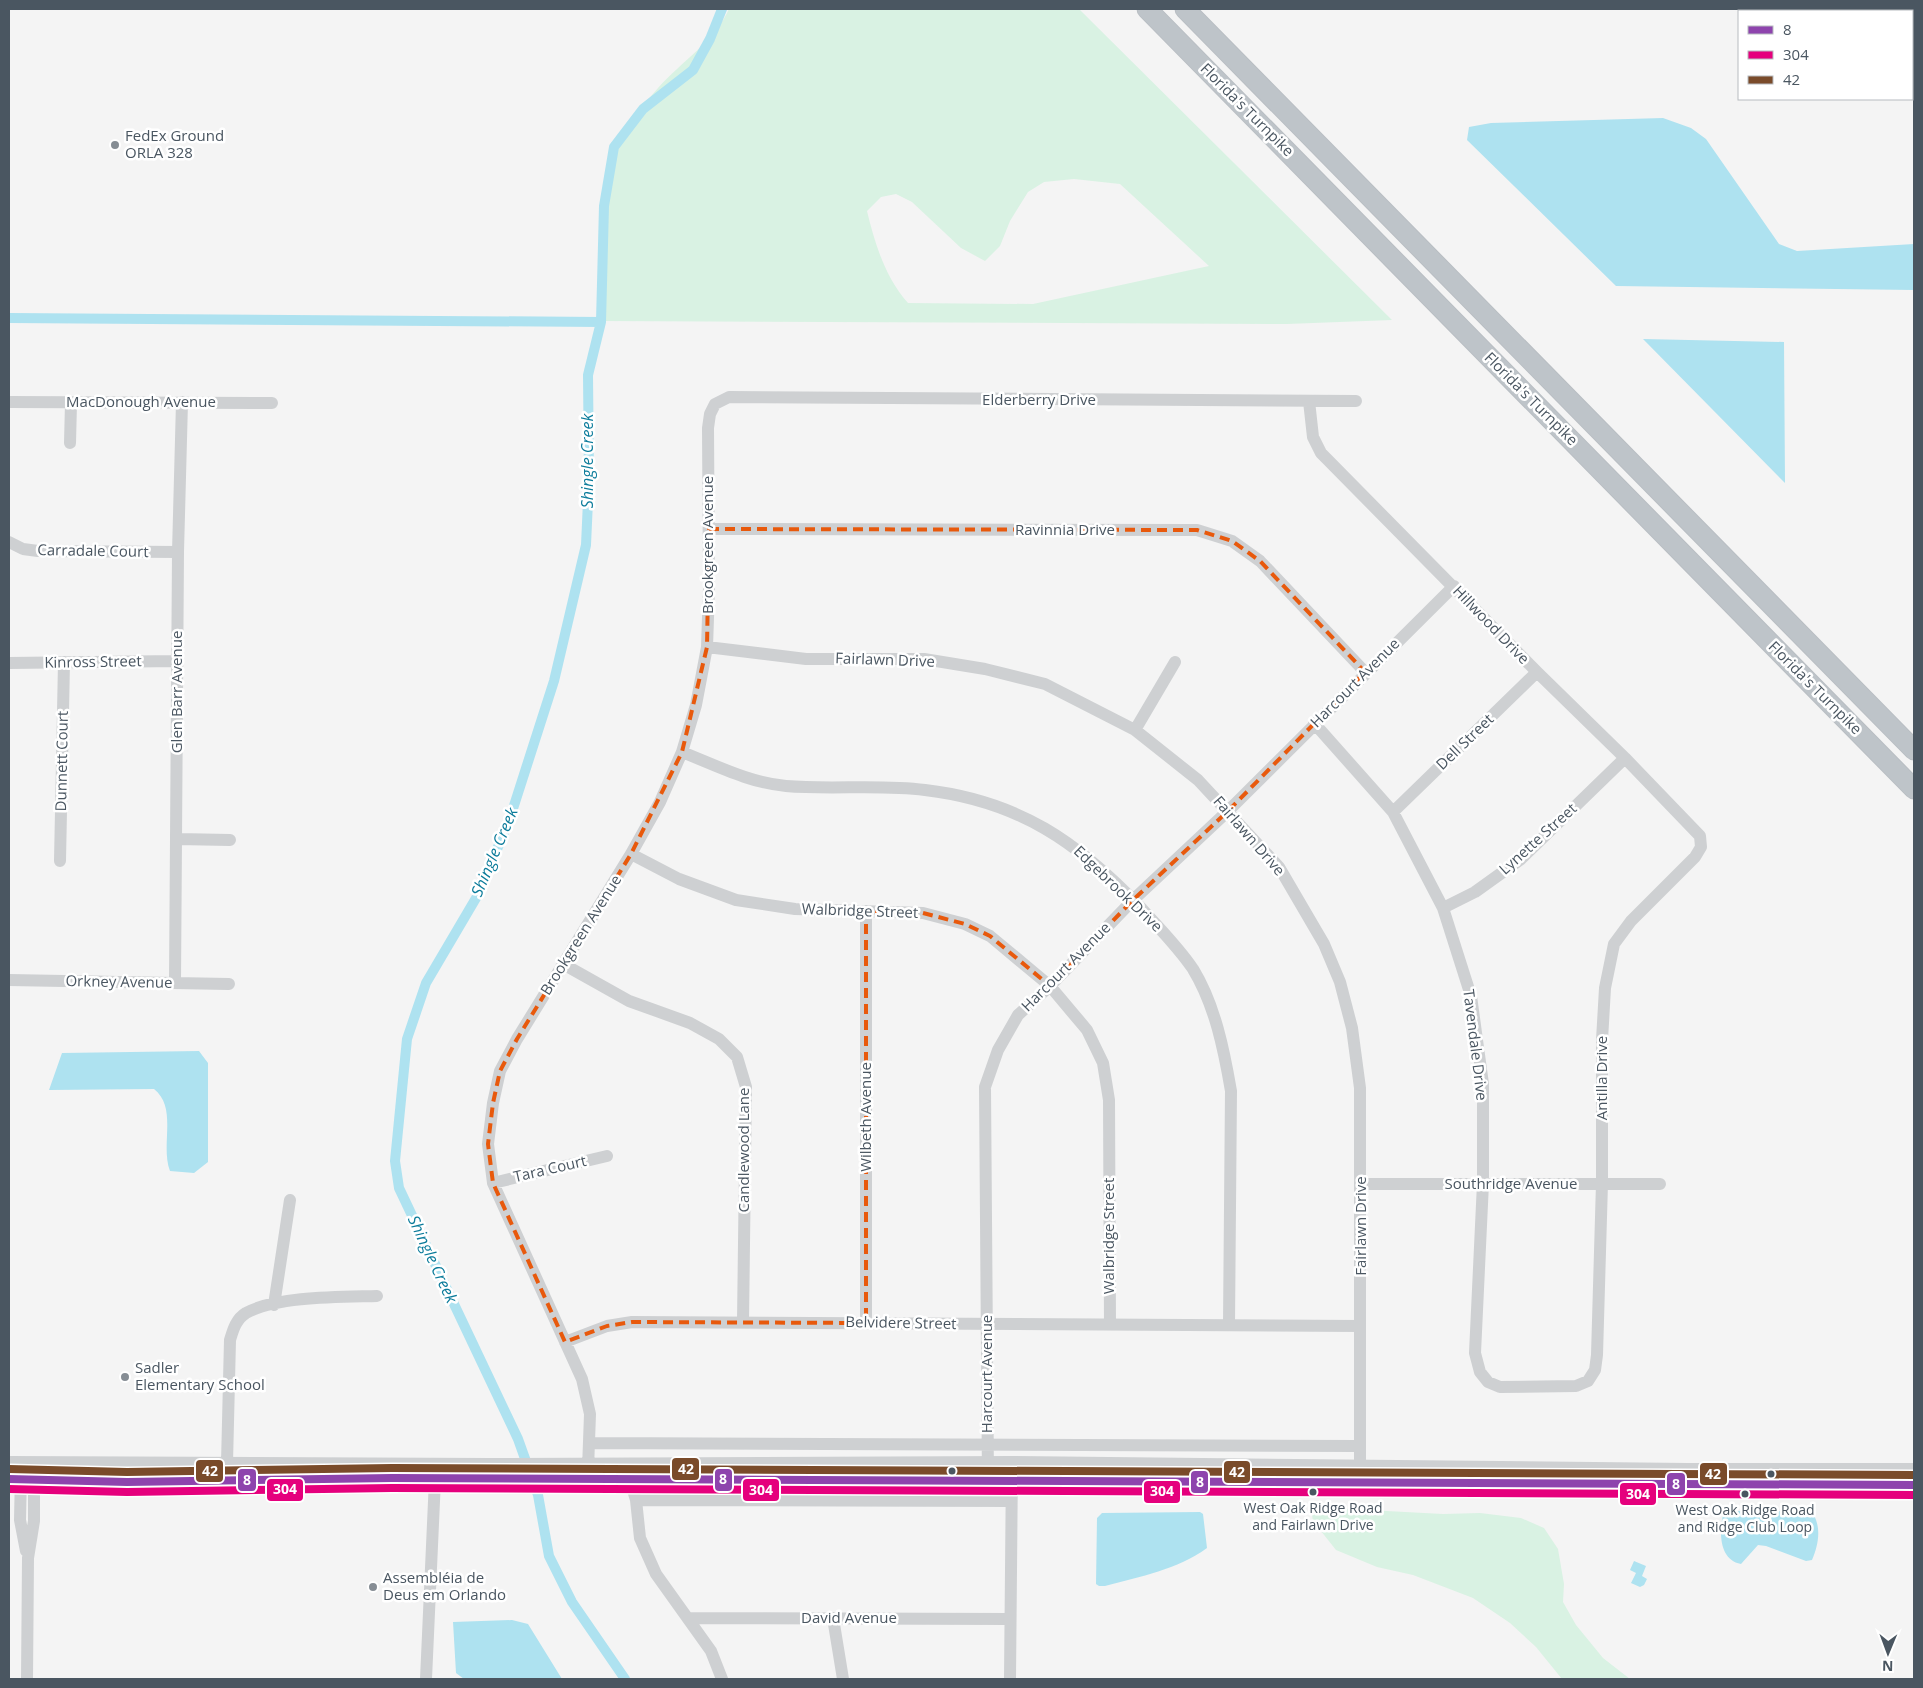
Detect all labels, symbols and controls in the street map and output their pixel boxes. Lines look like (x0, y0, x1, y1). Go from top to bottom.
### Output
legend (1738, 10, 1913, 100)
text: 8 (1783, 19, 1792, 39)
text: 304 (1783, 44, 1809, 64)
street label: Florida's Turnpike (1197, 58, 1299, 160)
text: 42 (1783, 69, 1800, 89)
place label: FedEx Ground ORLA 328 (125, 125, 224, 162)
marker: FedEx Ground ORLA 328 (109, 139, 121, 151)
street label: Florida's Turnpike (1481, 347, 1583, 449)
street label: Elderberry Drive (982, 389, 1096, 409)
street label: MacDonough Avenue (66, 391, 216, 411)
water label: Shingle Creek (576, 413, 598, 508)
street label: Brookgreen Avenue (697, 476, 717, 614)
street label: Ravinnia Drive (1015, 519, 1115, 539)
street label: Carradale Court (37, 539, 149, 561)
street label: Hillwood Drive (1449, 581, 1534, 668)
street label: Glen Barr Avenue (166, 631, 186, 753)
street label: Harcourt Avenue (1305, 633, 1403, 731)
street label: Florida's Turnpike (1765, 636, 1867, 738)
street label: Fairlawn Drive (835, 647, 935, 671)
street label: Kinross Street (44, 650, 142, 672)
street label: Dell Street (1431, 709, 1497, 774)
street label: Dunnett Court (50, 710, 72, 811)
street label: Fairlawn Drive (1210, 791, 1290, 879)
street label: Lynette Street (1494, 798, 1580, 878)
water label: Shingle Creek (465, 803, 523, 900)
street label: Edgebrook Drive (1070, 841, 1167, 936)
street label: Brookgreen Avenue (535, 871, 625, 998)
street label: Walbridge Street (801, 898, 919, 922)
street label: Harcourt Avenue (1016, 917, 1114, 1015)
street label: Orkney Avenue (65, 970, 173, 992)
street label: Tavendale Drive (1459, 988, 1493, 1102)
street label: Antilla Drive (1591, 1036, 1611, 1120)
street label: Wilbeth Avenue (855, 1062, 875, 1172)
street label: Candlewood Lane (733, 1088, 753, 1212)
street label: Tara Court (511, 1150, 588, 1186)
street label: Southridge Avenue (1445, 1173, 1577, 1193)
street label: Fairlawn Drive (1350, 1176, 1370, 1276)
street label: Walbridge Street (1098, 1178, 1118, 1294)
water label: Shingle Creek (403, 1212, 463, 1308)
street label: Belvidere Street (845, 1311, 957, 1333)
street label: Harcourt Avenue (976, 1315, 996, 1433)
place label: Sadler Elementary School (135, 1357, 265, 1394)
marker: Sadler Elementary School (119, 1371, 131, 1383)
line badge: 42 (671, 1457, 700, 1481)
line badge: 42 (195, 1459, 224, 1483)
text: 42 (678, 1459, 694, 1478)
line badge: 42 (1223, 1460, 1251, 1484)
text: 42 (202, 1461, 218, 1480)
text: 42 (1229, 1462, 1245, 1481)
line badge: 42 (1699, 1462, 1728, 1486)
text: 42 (1705, 1464, 1721, 1483)
unlabelled marker (947, 1466, 957, 1476)
line badge: 8 (237, 1468, 257, 1492)
line badge: 8 (714, 1468, 733, 1492)
text: 8 (719, 1469, 727, 1488)
unlabelled marker (1766, 1469, 1776, 1479)
text: 8 (243, 1470, 251, 1489)
line badge: 8 (1190, 1470, 1209, 1494)
text: 8 (1196, 1472, 1204, 1491)
line badge: 8 (1666, 1472, 1686, 1496)
text: 8 (1672, 1474, 1680, 1493)
line badge: 304 (266, 1478, 304, 1502)
line badge: 304 (742, 1478, 780, 1502)
text: 304 (273, 1479, 297, 1498)
text: 304 (749, 1480, 773, 1499)
line badge: 304 (1143, 1480, 1181, 1504)
text: 304 (1150, 1481, 1174, 1500)
line badge: 304 (1619, 1482, 1657, 1506)
text: 304 (1626, 1484, 1650, 1503)
marker: West Oak Ridge Road and Fairlawn Drive (1308, 1487, 1318, 1497)
marker: West Oak Ridge Road and Ridge Club Loop (1740, 1489, 1750, 1499)
place label: West Oak Ridge Road and Fairlawn Drive (1244, 1498, 1383, 1534)
place label: West Oak Ridge Road and Ridge Club Loop (1676, 1500, 1815, 1536)
place label: Assembléia de Deus em Orlando (383, 1567, 506, 1604)
marker: Assembléia de Deus em Orlando (367, 1581, 379, 1593)
street label: David Avenue (801, 1607, 897, 1627)
north arrow (1863, 1628, 1913, 1678)
text: N (1882, 1657, 1894, 1676)

